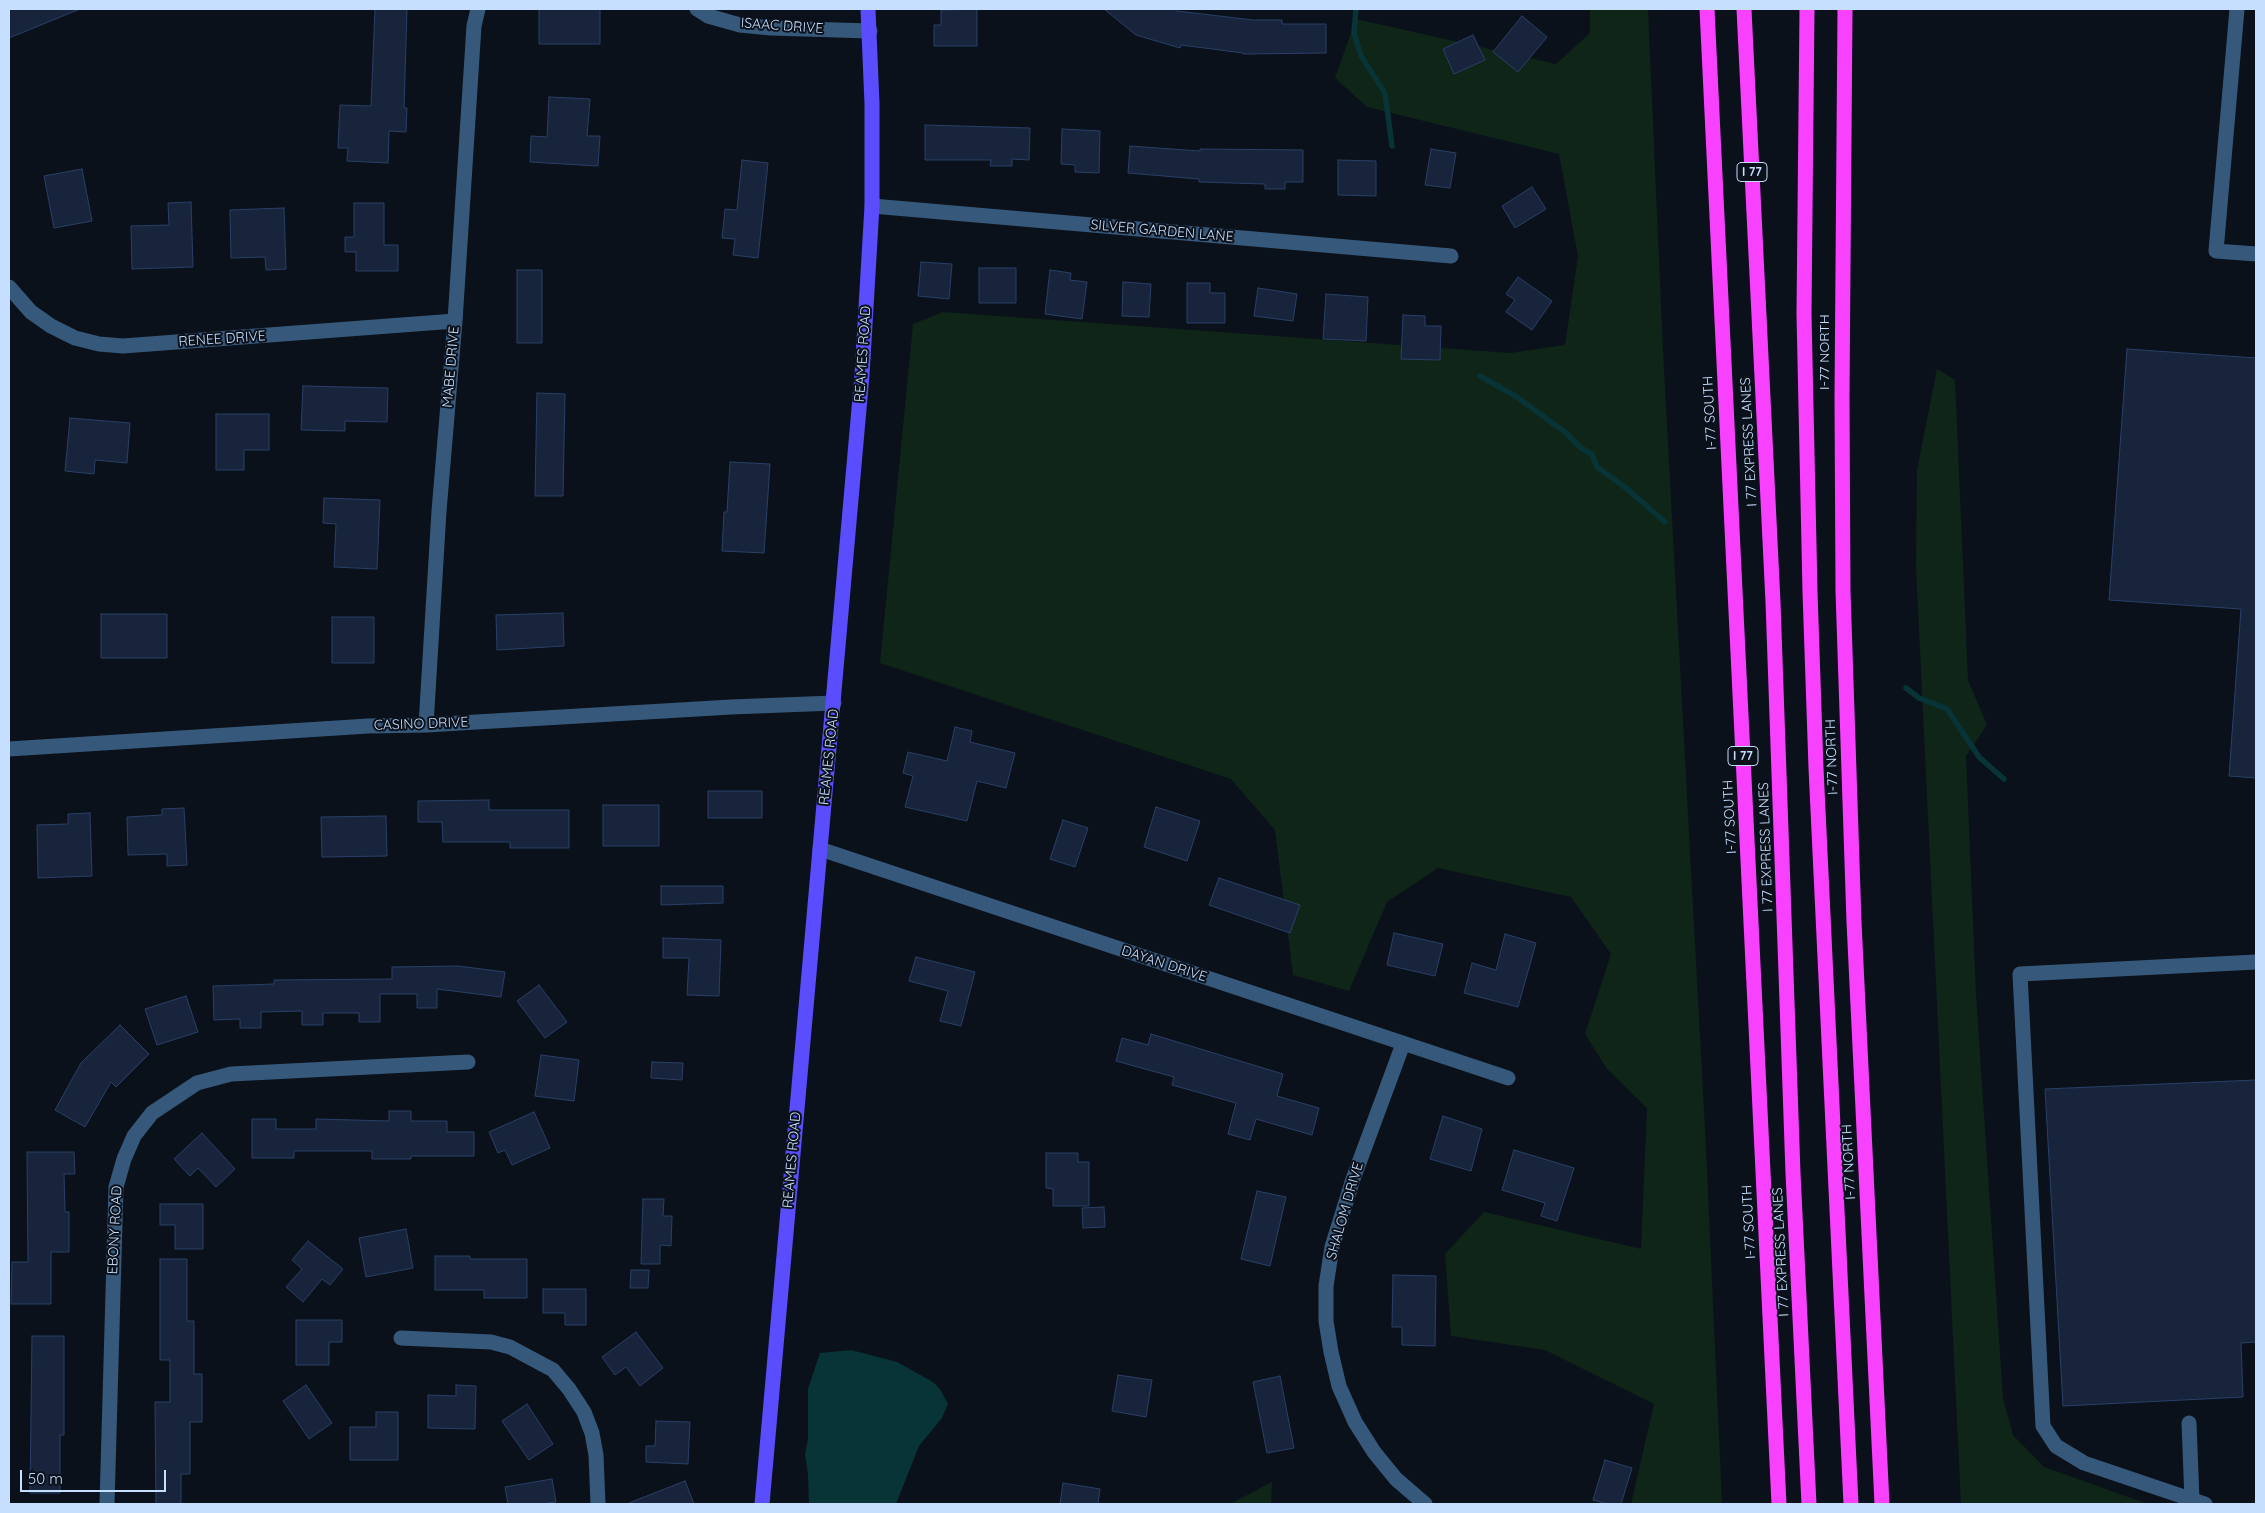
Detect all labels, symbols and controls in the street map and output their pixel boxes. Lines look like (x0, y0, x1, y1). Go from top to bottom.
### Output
street label: ISAAC DRIVE (740, 15, 824, 37)
road number: I 77 (1737, 162, 1767, 182)
street label: SILVER GARDEN LANE (1090, 216, 1234, 246)
street label: REAMES ROAD (851, 305, 875, 403)
street label: I-77 NORTH (1817, 314, 1833, 390)
street label: MABE DRIVE (439, 326, 463, 408)
street label: RENEE DRIVE (178, 328, 266, 350)
street label: I-77 SOUTH (1700, 375, 1720, 451)
street label: I 77 EXPRESS LANES (1737, 377, 1761, 507)
street label: REAMES ROAD (816, 708, 842, 806)
street label: CASINO DRIVE (373, 714, 469, 734)
street label: I-77 NORTH (1822, 719, 1842, 795)
road number: I 77 (1728, 746, 1758, 766)
street label: I-77 SOUTH (1720, 779, 1740, 855)
street label: I 77 EXPRESS LANES (1755, 782, 1777, 912)
street label: DAYAN DRIVE (1119, 942, 1209, 986)
street label: REAMES ROAD (779, 1111, 805, 1209)
street label: I-77 NORTH (1839, 1124, 1859, 1200)
street label: SHALOM DRIVE (1323, 1160, 1367, 1262)
street label: I-77 SOUTH (1739, 1184, 1759, 1260)
street label: EBONY ROAD (104, 1185, 126, 1275)
street label: I 77 EXPRESS LANES (1769, 1187, 1793, 1317)
scale bar (22, 1460, 169, 1492)
text: 50 m (28, 1469, 63, 1488)

